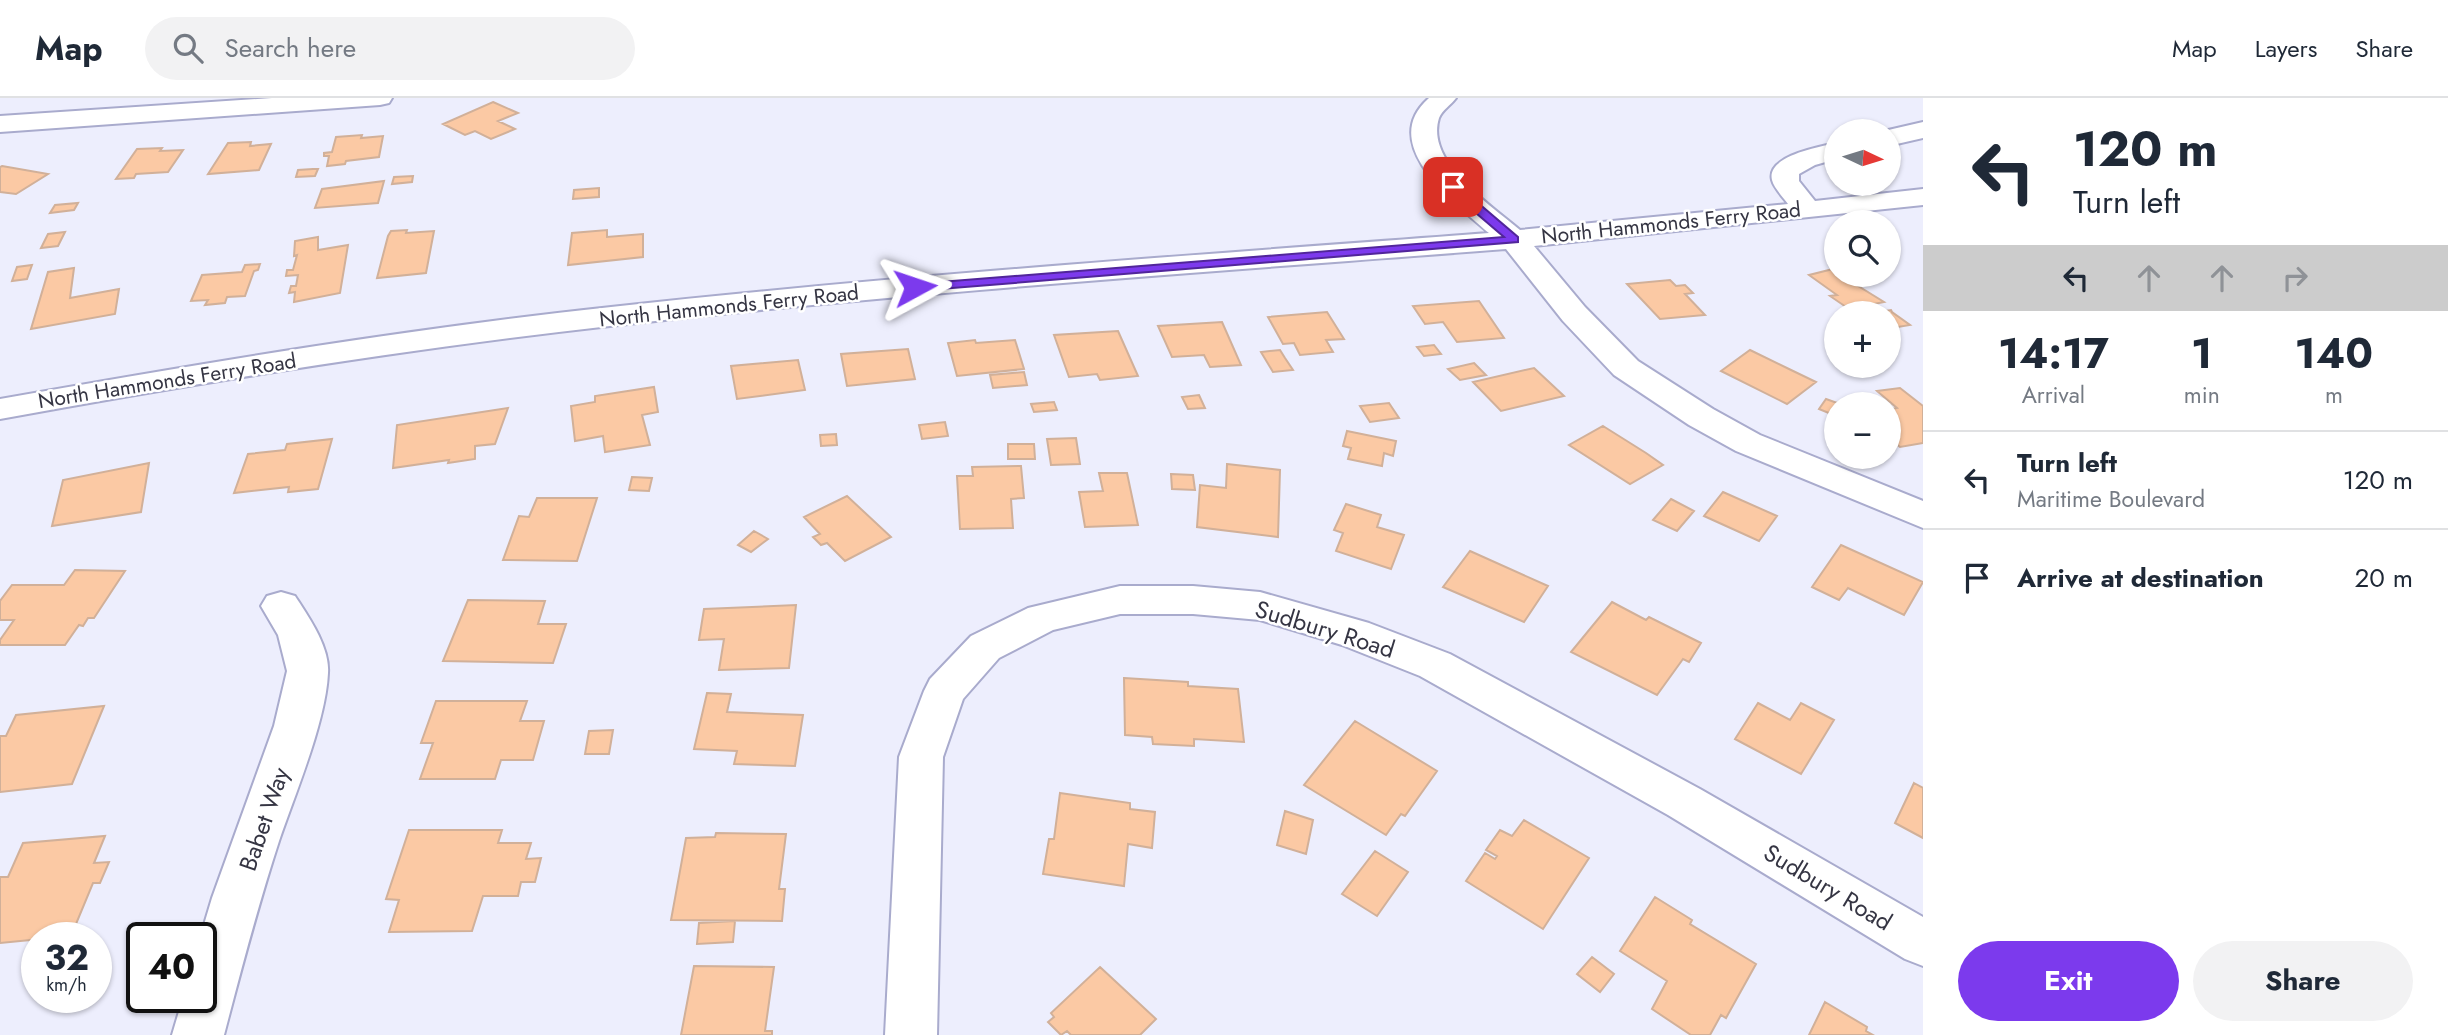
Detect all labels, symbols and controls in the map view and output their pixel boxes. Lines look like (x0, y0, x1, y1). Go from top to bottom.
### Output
search box (145, 17, 635, 80)
text: Map (35, 25, 103, 72)
icon: search (169, 29, 207, 67)
text: Search here (225, 29, 356, 67)
text: Map (2172, 31, 2217, 66)
text: Layers (2255, 31, 2317, 66)
text: Share (2355, 31, 2413, 66)
text: 120 m (2073, 114, 2217, 184)
north arrow (1824, 119, 1900, 196)
map controls (1824, 119, 1901, 469)
icon: left (1958, 126, 2049, 217)
pin (1423, 157, 1483, 217)
icon: arrive (1434, 168, 1472, 206)
text: Turn left (2073, 179, 2180, 225)
street label: North Hammonds Ferry Road (1540, 194, 1802, 252)
button: search (1824, 210, 1901, 287)
position arrow (878, 250, 952, 324)
icon: left (2057, 259, 2095, 297)
icon: ahead (2130, 259, 2168, 297)
icon: ahead (2203, 259, 2241, 297)
icon: right (2276, 259, 2314, 297)
street label: North Hammonds Ferry Road (598, 277, 860, 335)
button: + (1824, 301, 1901, 378)
text: 14:17 (1998, 323, 2109, 384)
text: 1 (2191, 323, 2212, 384)
text: 140 (2295, 323, 2373, 384)
street label: North Hammonds Ferry Road (36, 346, 298, 416)
text: Arrival (2022, 378, 2085, 412)
text: min (2184, 378, 2220, 412)
text: m (2325, 378, 2343, 412)
button: − (1824, 392, 1901, 469)
text: Turn left (2017, 444, 2117, 482)
icon: left (1958, 461, 1996, 499)
text: 120 m (2343, 461, 2413, 499)
text: Maritime Boulevard (2017, 482, 2205, 516)
icon: arrive (1958, 559, 1996, 597)
text: Arrive at destination (2017, 559, 2264, 597)
text: 20 m (2355, 559, 2413, 597)
street label: Sudbury Road (1251, 591, 1399, 667)
street label: Babet Way (230, 762, 298, 875)
street label: Sudbury Road (1757, 835, 1899, 939)
speed limit sign: 40 (126, 922, 217, 1013)
text: 32 (44, 933, 89, 983)
button: Exit (1958, 941, 2179, 1021)
button: Share (2193, 941, 2413, 1021)
text: km/h (46, 972, 87, 998)

